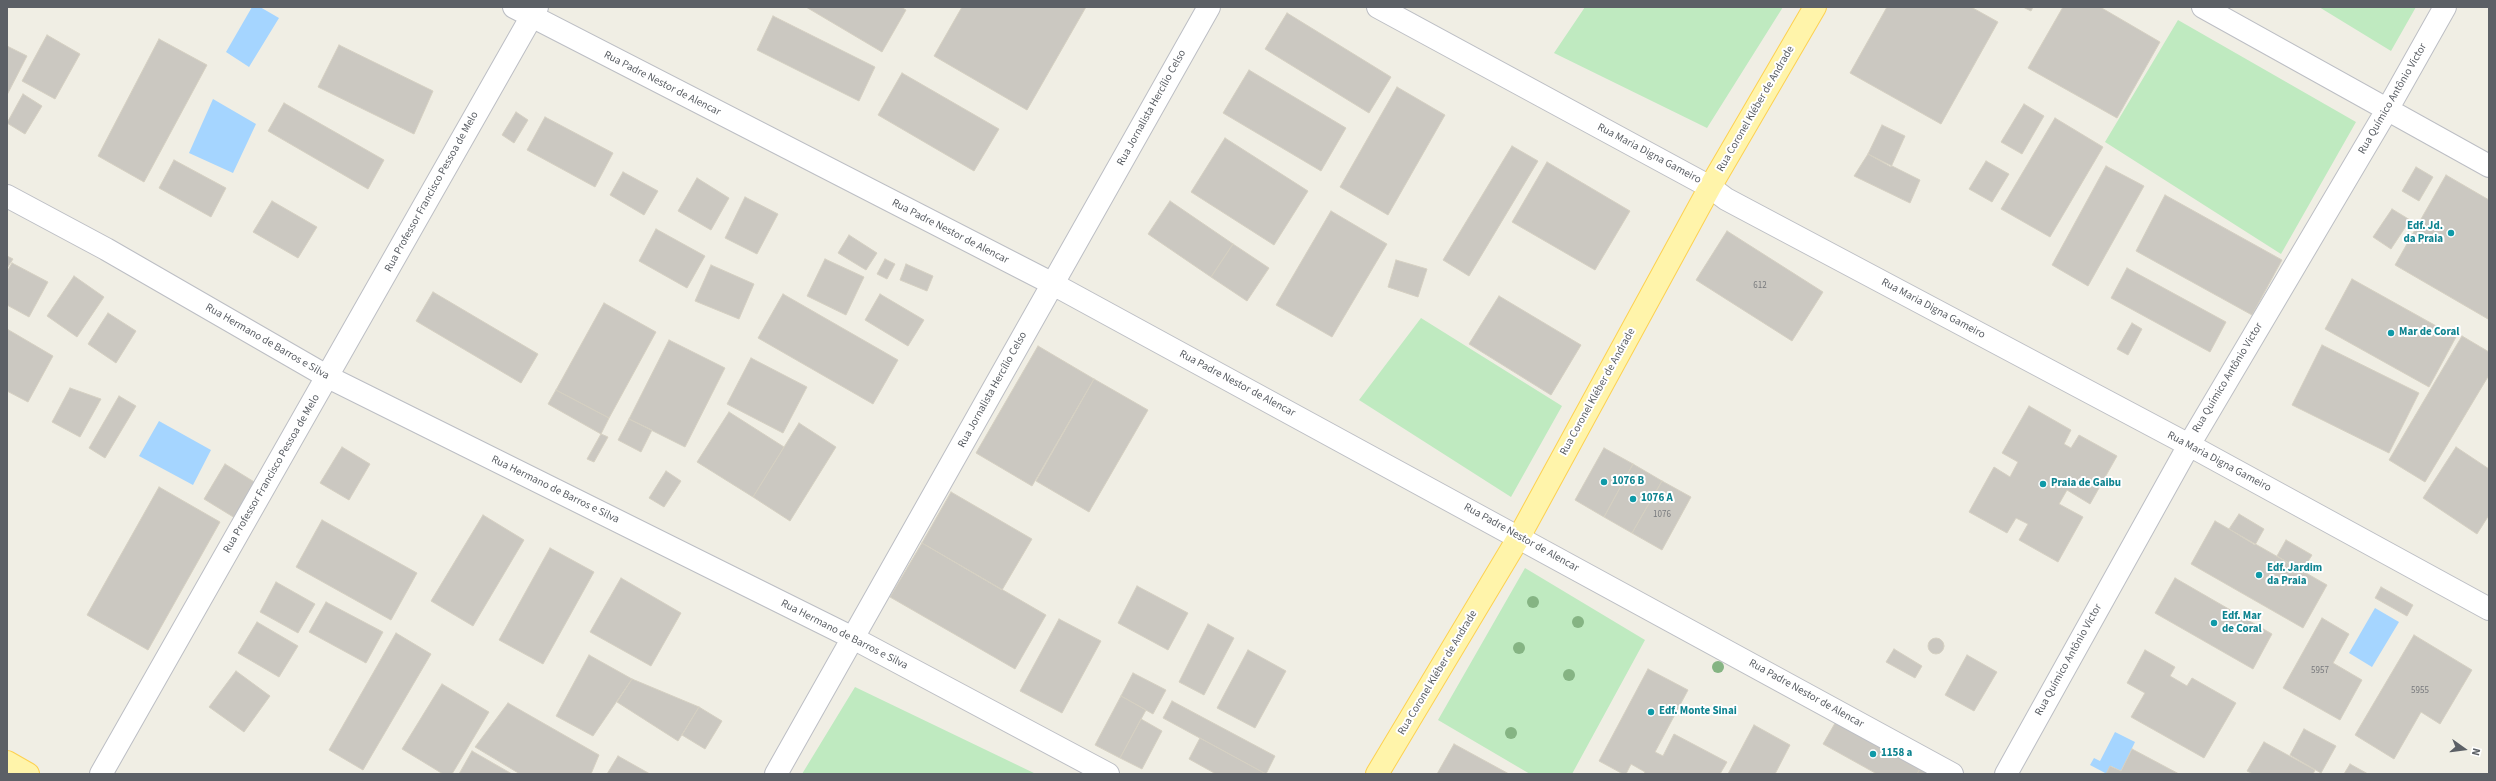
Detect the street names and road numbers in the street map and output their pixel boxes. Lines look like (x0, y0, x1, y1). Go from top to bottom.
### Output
street label: Rua Químico Antônio Victor (2356, 41, 2430, 157)
street label: Rua Coronel Kléber de Andrade (1715, 44, 1797, 174)
street label: Rua Jornalista Hercílio Celso (1115, 48, 1189, 168)
street label: Rua Padre Nestor de Alencar (601, 49, 723, 119)
street label: Rua Professor Francisco Pessoa de Melo (382, 109, 482, 275)
street label: Rua Maria Digna Gameiro (1595, 121, 1703, 187)
street label: Rua Padre Nestor de Alencar (889, 197, 1011, 267)
street label: Rua Maria Digna Gameiro (1879, 276, 1987, 342)
street label: Rua Hermano de Barros e Silva (203, 301, 331, 383)
street label: Rua Químico Antônio Victor (2190, 321, 2266, 435)
street label: Rua Coronel Kléber de Andrade (1558, 326, 1638, 458)
street label: Rua Jornalista Hercílio Celso (956, 330, 1030, 450)
street label: Rua Padre Nestor de Alencar (1177, 348, 1297, 420)
street label: Rua Professor Francisco Pessoa de Melo (221, 392, 323, 556)
street label: Rua Maria Digna Gameiro (2165, 429, 2273, 495)
street label: Rua Hermano de Barros e Silva (489, 453, 621, 527)
street label: Rua Padre Nestor de Alencar (1461, 501, 1581, 575)
street label: Rua Hermano de Barros e Silva (778, 597, 910, 673)
street label: Rua Químico Antônio Victor (2033, 602, 2105, 718)
street label: Rua Coronel Kléber de Andrade (1395, 608, 1481, 738)
street label: Rua Padre Nestor de Alencar (1746, 657, 1866, 731)

